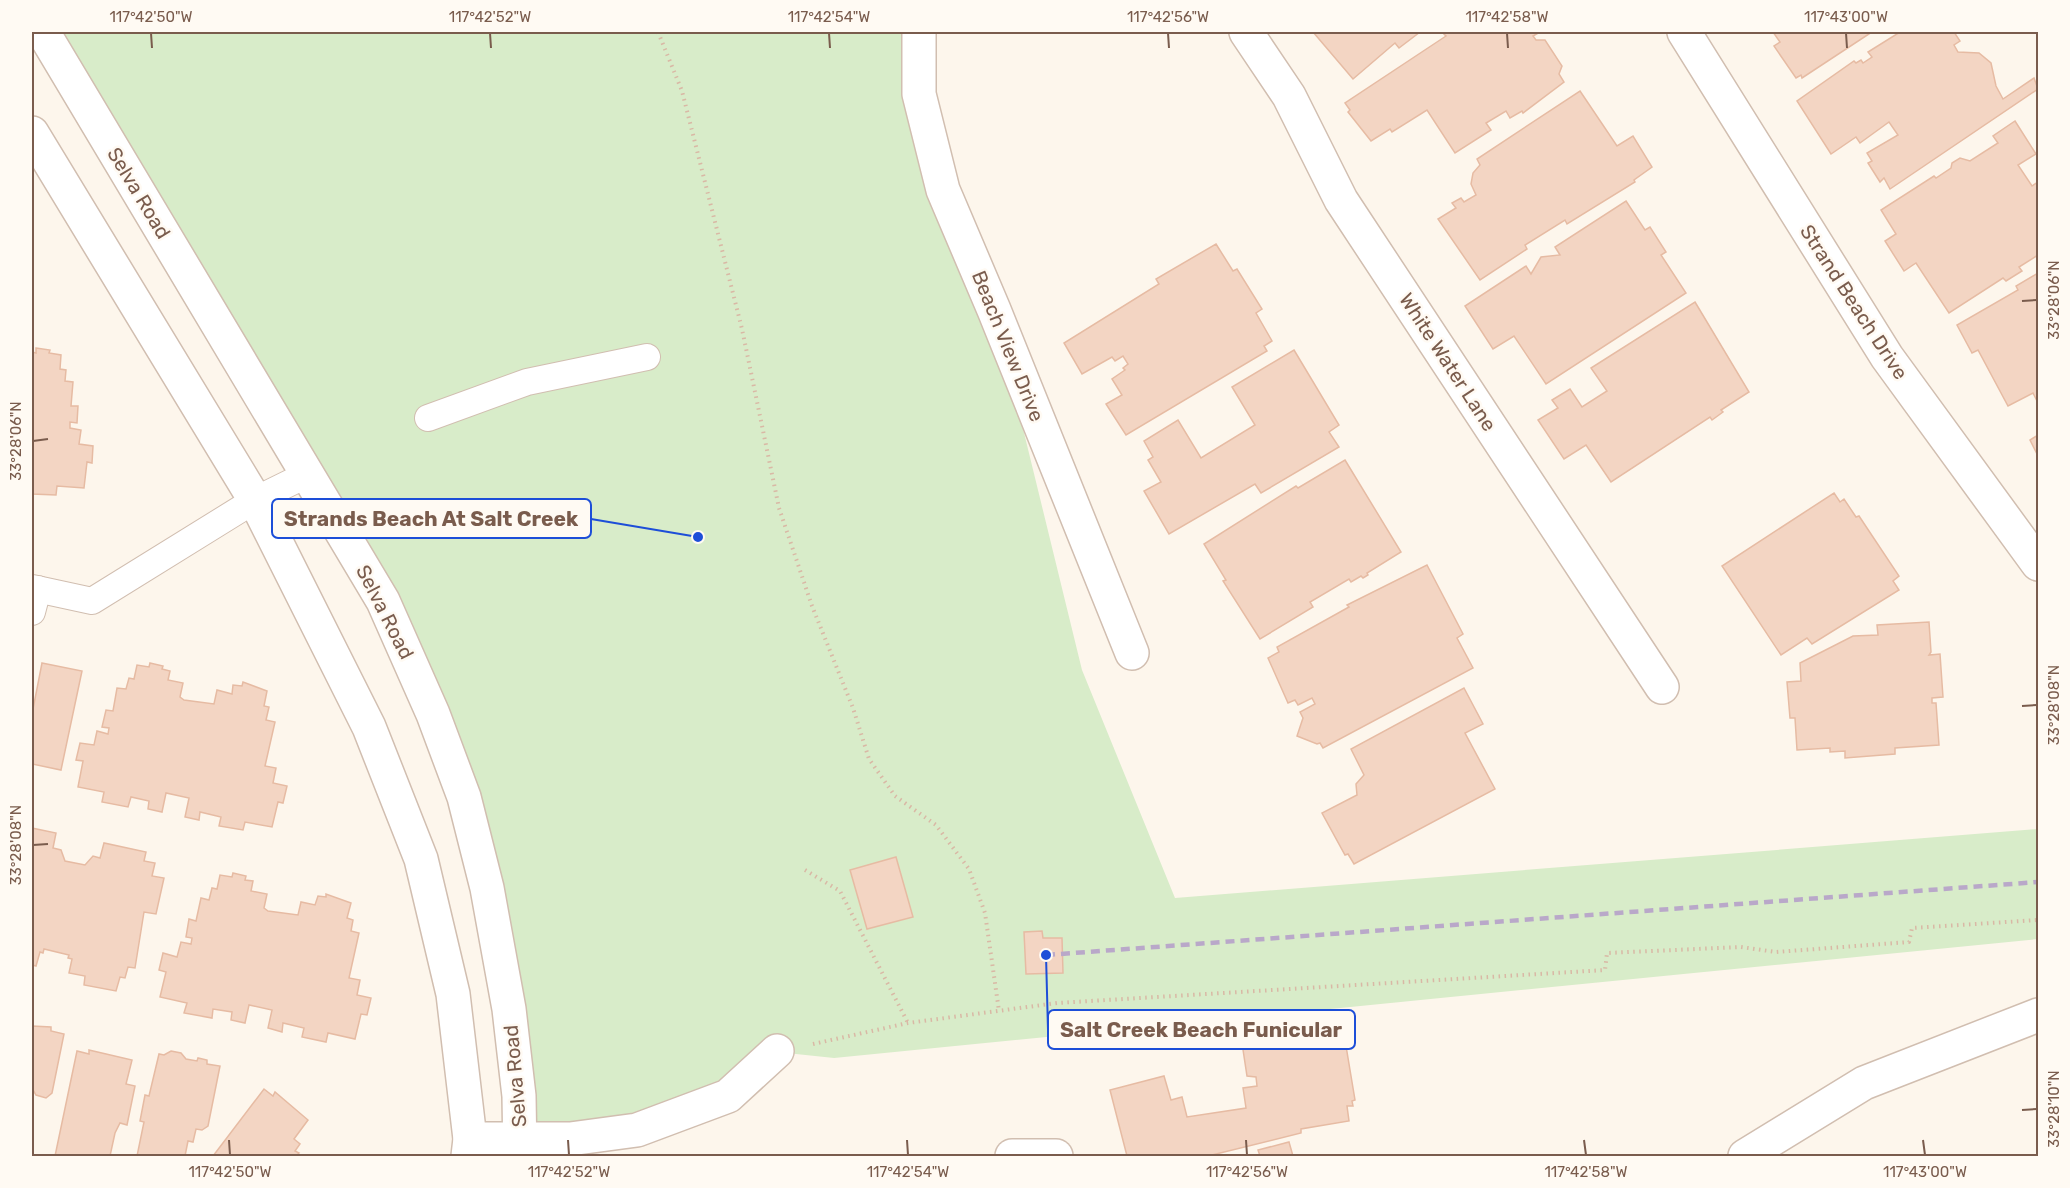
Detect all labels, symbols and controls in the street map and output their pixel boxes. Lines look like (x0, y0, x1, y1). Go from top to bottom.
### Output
text: 117°42'50"W (109, 8, 193, 26)
text: 117°42'52"W (449, 8, 531, 26)
text: 117°42'54"W (788, 8, 870, 26)
text: 117°42'56"W (1127, 8, 1209, 26)
text: 117°42'58"W (1465, 8, 1549, 26)
text: 117°43'00"W (1804, 8, 1888, 26)
street label: Selva Road (102, 143, 176, 243)
street label: Strand Beach Drive (1795, 220, 1913, 384)
text: 33°28'06"N (2045, 260, 2063, 340)
street label: Beach View Drive (967, 267, 1049, 425)
street label: White Water Lane (1394, 288, 1502, 436)
text: 33°28'06"N (7, 401, 25, 481)
callout: Strands Beach At Salt Creek (272, 499, 591, 538)
text: Strands Beach At Salt Creek (284, 506, 579, 531)
street label: Selva Road (351, 561, 419, 663)
text: 33°28'08"N (2045, 665, 2063, 745)
text: 33°28'08"N (7, 805, 25, 885)
callout: Salt Creek Beach Funicular (1048, 1010, 1355, 1049)
text: Salt Creek Beach Funicular (1060, 1017, 1343, 1042)
street label: Selva Road (499, 1024, 531, 1128)
text: 33°28'10"N (2045, 1070, 2063, 1148)
text: 117°42'50"W (188, 1163, 272, 1181)
text: 117°42'52"W (528, 1163, 610, 1181)
text: 117°42'54"W (867, 1163, 949, 1181)
text: 117°42'56"W (1206, 1163, 1288, 1181)
text: 117°42'58"W (1544, 1163, 1628, 1181)
text: 117°43'00"W (1883, 1163, 1967, 1181)

